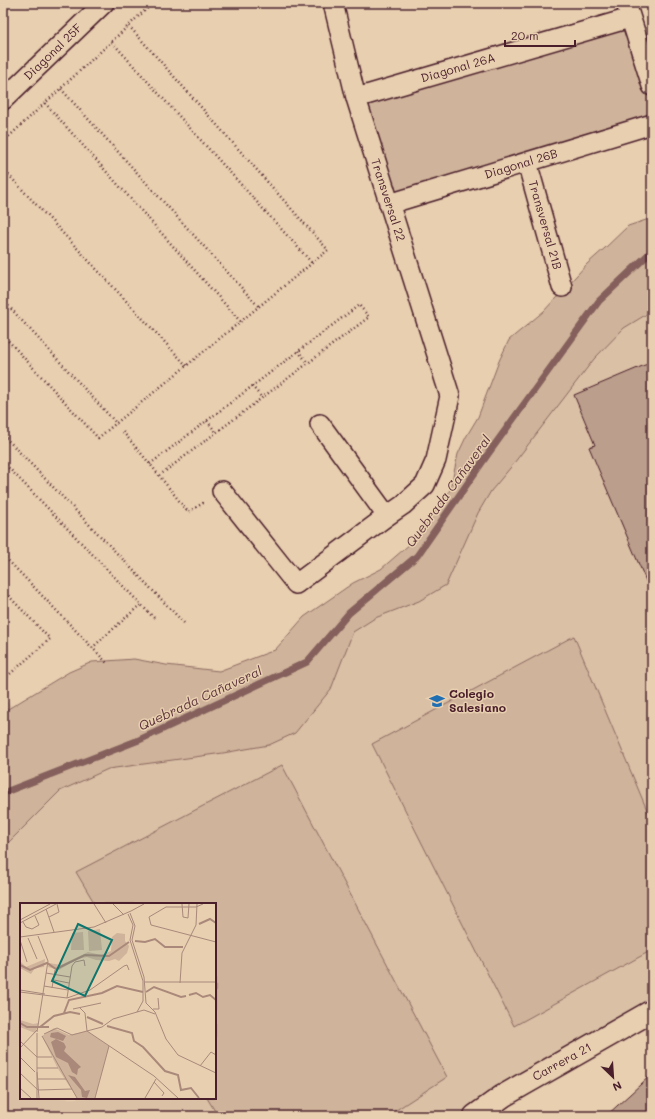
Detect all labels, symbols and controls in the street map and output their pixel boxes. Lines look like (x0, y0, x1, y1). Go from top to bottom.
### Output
street label: Diagonal 25F (20, 19, 85, 83)
scale bar (505, 22, 575, 48)
text: 20 m (511, 27, 539, 43)
street label: Diagonal 26A (419, 49, 497, 85)
street label: Diagonal 26B (482, 144, 559, 182)
street label: Transversal 22 (368, 156, 410, 243)
street label: Transversal 21B (526, 178, 566, 271)
water label: Quebrada Cañaveral (401, 431, 494, 550)
water label: Quebrada Cañaveral (135, 661, 265, 734)
place label: Colegio Salesiano (449, 685, 506, 715)
school or university icon: Colegio Salesiano (428, 692, 446, 710)
inset map (20, 903, 216, 1099)
street label: Carrera 21 (529, 1038, 594, 1084)
north arrow (593, 1057, 633, 1097)
text: N (610, 1078, 624, 1095)

